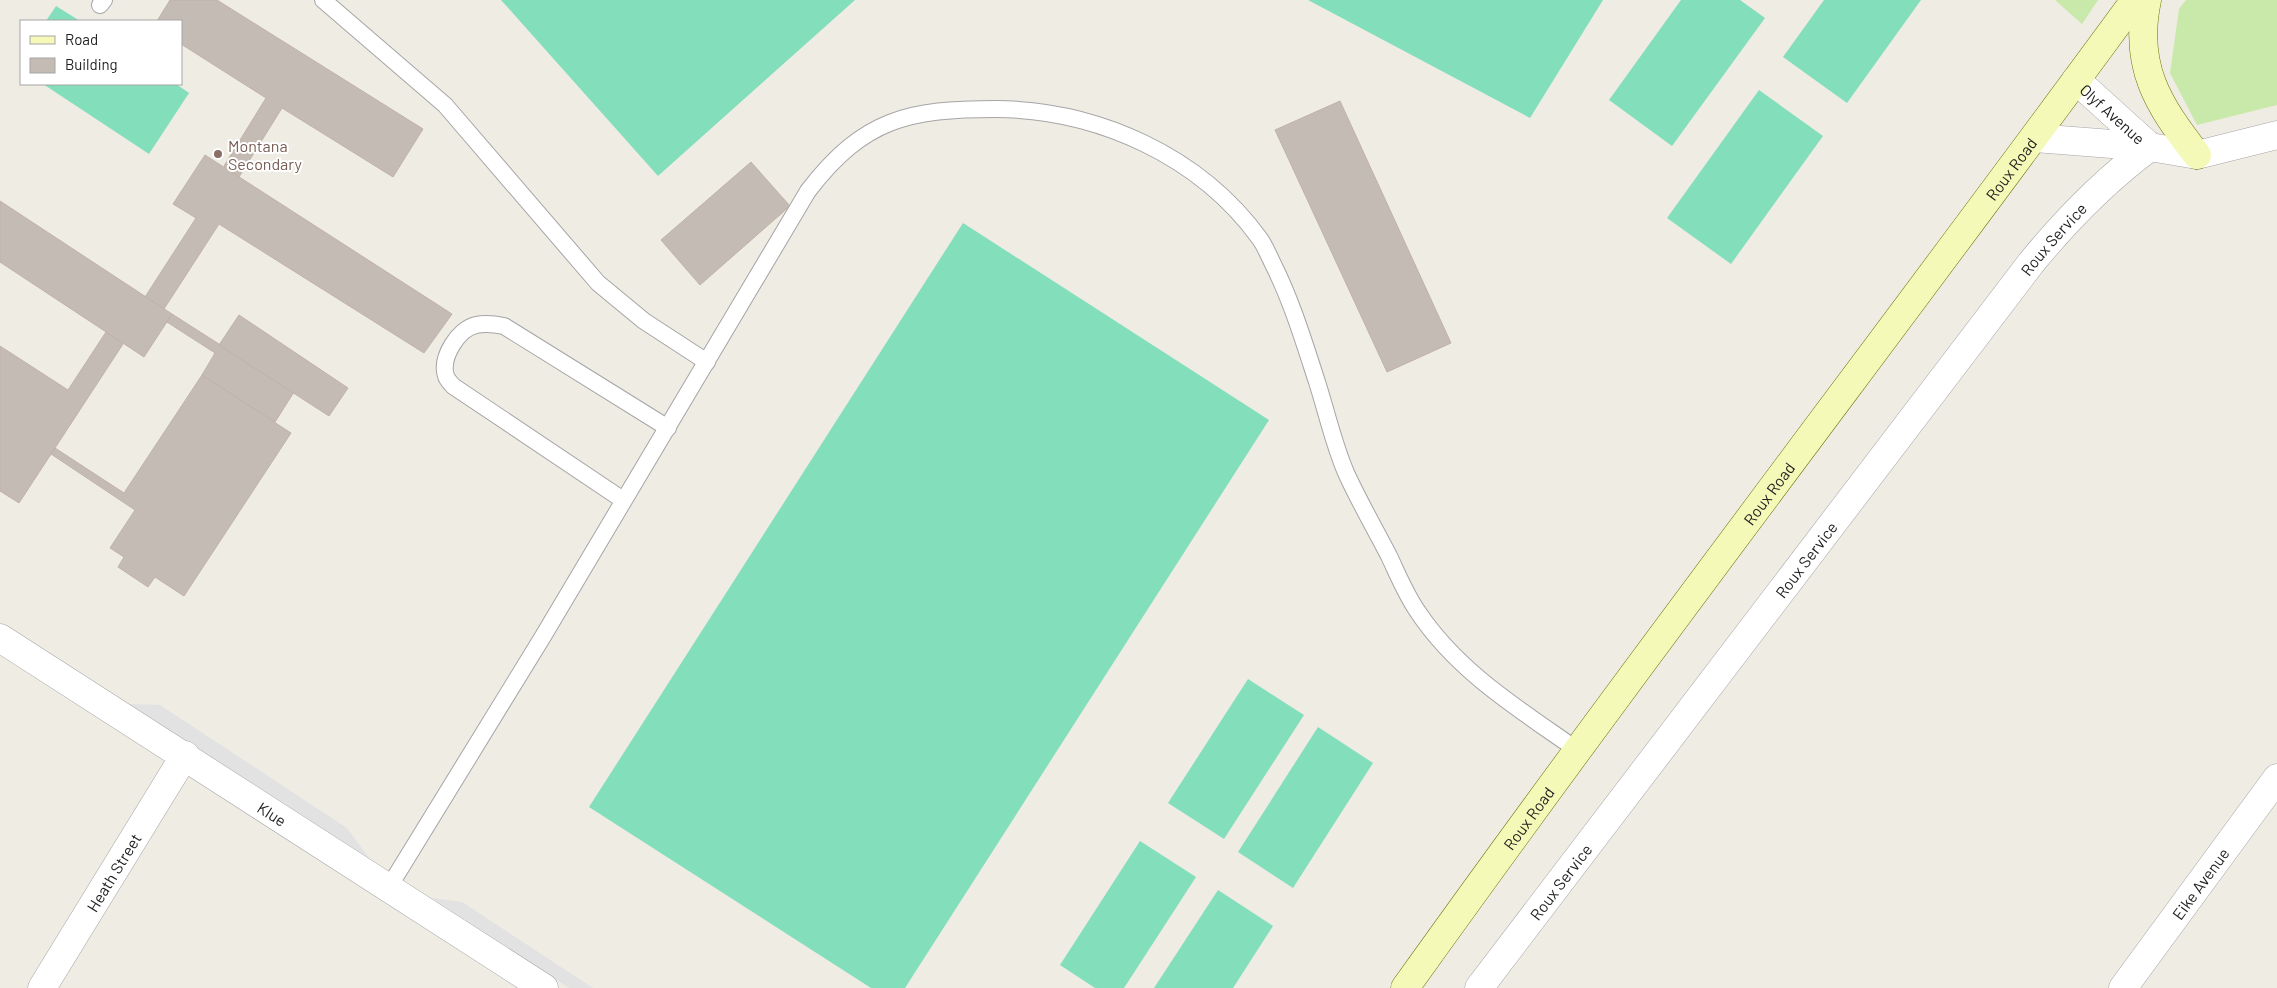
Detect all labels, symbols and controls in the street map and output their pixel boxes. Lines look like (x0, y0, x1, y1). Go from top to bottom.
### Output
legend (20, 20, 182, 85)
text: Road (65, 30, 98, 48)
text: Building (65, 55, 118, 73)
street label: Olyf Avenue (2077, 79, 2149, 148)
street label: Roux Road (1981, 133, 2040, 204)
place label: Montana Secondary (228, 136, 303, 173)
marker: Montana Secondary (212, 148, 224, 160)
street label: Roux Service (2016, 198, 2090, 279)
street label: Roux Road (1739, 458, 1798, 528)
street label: Roux Service (1771, 517, 1841, 601)
street label: Roux Road (1499, 783, 1557, 853)
street label: Klue (254, 797, 290, 830)
street label: Heath Street (82, 829, 144, 915)
street label: Roux Service (1525, 840, 1595, 923)
street label: Eike Avenue (2167, 844, 2232, 923)

